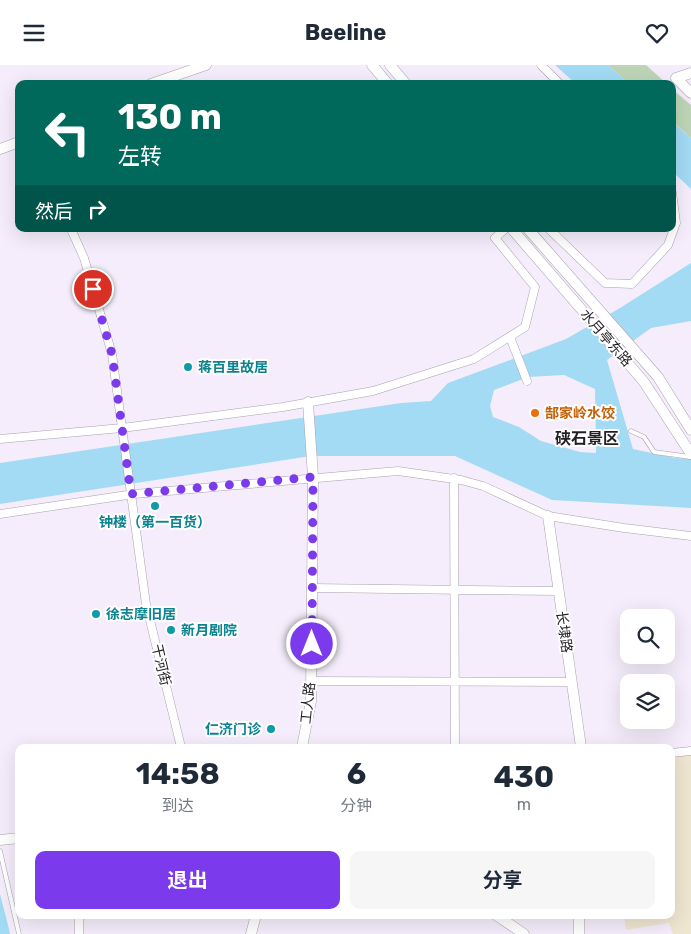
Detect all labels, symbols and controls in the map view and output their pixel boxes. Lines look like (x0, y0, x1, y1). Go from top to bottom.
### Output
icon: menu (20, 19, 48, 47)
text: Beeline (305, 19, 386, 46)
icon: heart (643, 19, 671, 47)
text: 130 m (118, 96, 222, 138)
icon: left (35, 100, 100, 165)
text: 左转 (118, 143, 162, 170)
icon: right (83, 195, 111, 223)
text: 然后 (35, 200, 73, 223)
pin (72, 268, 114, 310)
icon: arrive (79, 275, 107, 303)
street label: 水月亭东路 (577, 306, 635, 370)
place label: 蒋百里故居 (198, 359, 268, 376)
marker: 蒋百里故居 (182, 361, 194, 373)
place label: 郜家岭水饺 (545, 405, 615, 422)
marker: 郜家岭水饺 (529, 407, 541, 419)
district label: 硖石景区 (555, 429, 619, 448)
marker: 钟楼（第一百货） (149, 500, 161, 512)
place label: 钟楼（第一百货） (99, 514, 211, 531)
place label: 徐志摩旧居 (106, 606, 176, 623)
marker: 徐志摩旧居 (90, 608, 102, 620)
map controls (620, 609, 675, 729)
button: search (620, 609, 675, 664)
street label: 长埭路 (553, 610, 575, 654)
position arrow (285, 617, 337, 669)
place label: 新月剧院 (181, 622, 237, 639)
marker: 新月剧院 (165, 624, 177, 636)
street label: 干河街 (148, 643, 174, 687)
button: layers (620, 674, 675, 729)
street label: 工人路 (297, 681, 319, 725)
place label: 仁济门诊 (205, 721, 262, 738)
marker: 仁济门诊 (265, 723, 277, 735)
text: 14:58 (136, 756, 220, 792)
text: 6 (347, 756, 366, 792)
text: 430 (493, 759, 554, 795)
text: m (517, 795, 531, 814)
text: 到达 (162, 796, 194, 815)
text: 分钟 (341, 796, 373, 815)
button: 退出 (35, 851, 340, 909)
button: 分享 (350, 851, 655, 909)

